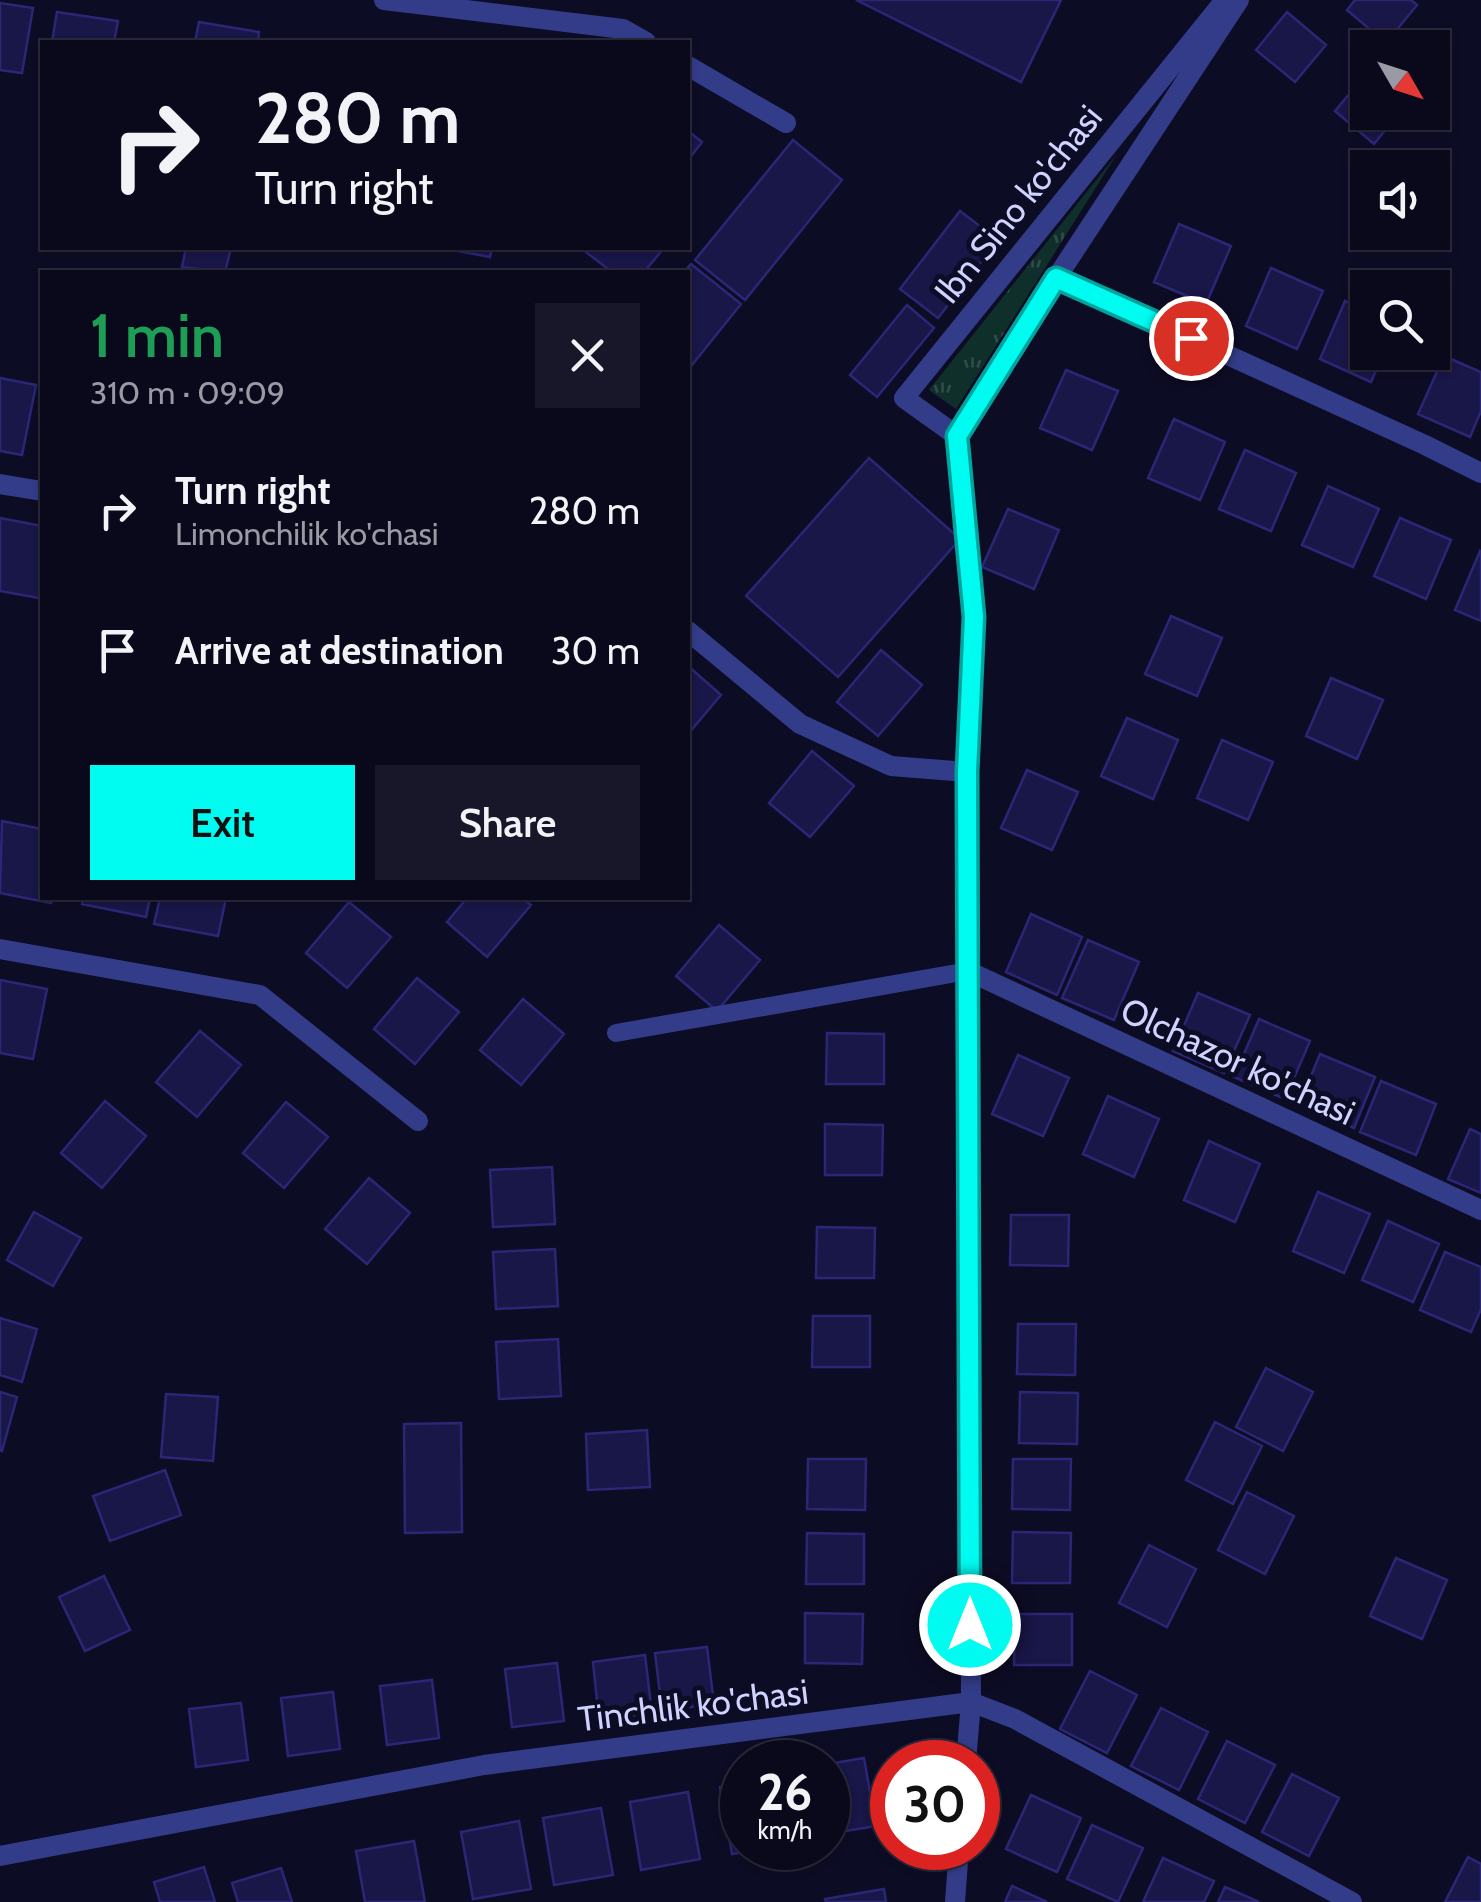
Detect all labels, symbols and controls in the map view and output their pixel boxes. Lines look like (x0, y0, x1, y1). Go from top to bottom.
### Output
north arrow (1350, 30, 1450, 130)
map controls (1350, 30, 1450, 370)
text: 280 m (255, 75, 460, 161)
icon: right (90, 80, 220, 210)
street label: Ibn Sino ko'chasi (925, 96, 1111, 312)
button: sound (1350, 150, 1450, 250)
text: Turn right (255, 161, 434, 215)
button: search (1350, 270, 1450, 370)
pin (1149, 296, 1234, 381)
text: 1 min (90, 299, 224, 372)
button: close (535, 303, 640, 408)
icon: arrive (1164, 311, 1219, 366)
text: 310 m · 09:09 (90, 373, 285, 412)
text: Turn right (175, 467, 331, 514)
icon: right (90, 483, 145, 538)
text: 280 m (529, 487, 640, 534)
text: Limonchilik ko'chasi (175, 514, 439, 553)
icon: arrive (90, 623, 145, 678)
text: Arrive at destination (175, 627, 504, 674)
text: 30 m (551, 627, 640, 674)
button: Exit (90, 765, 355, 880)
button: Share (375, 765, 640, 880)
street label: Olchazor ko'chasi (1114, 988, 1362, 1134)
position arrow (918, 1573, 1022, 1677)
street label: Tinchlik ko'chasi (575, 1670, 811, 1740)
speed limit sign: 30 (870, 1740, 1000, 1870)
text: 26 (758, 1762, 812, 1823)
text: km/h (758, 1815, 812, 1845)

